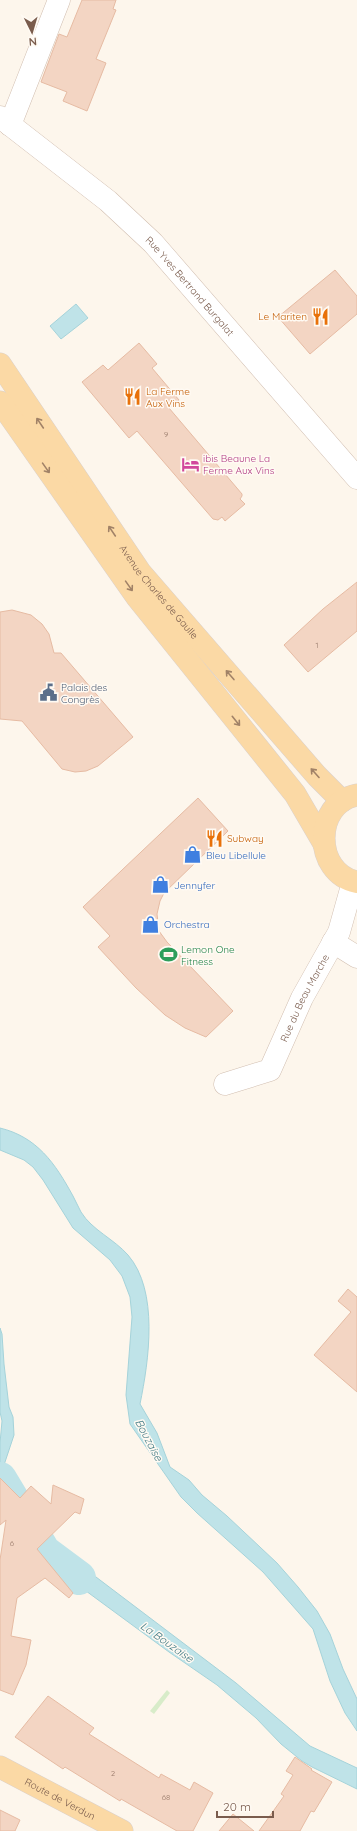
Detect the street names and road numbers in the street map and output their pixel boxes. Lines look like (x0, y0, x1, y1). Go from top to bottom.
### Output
street label: Rue Yves Bertrand Burgalat (143, 233, 237, 339)
street label: Avenue Charles de Gaulle (117, 542, 202, 642)
street label: Rue du Beau Marche (277, 951, 332, 1044)
street label: Route de Verdun (23, 1775, 98, 1822)

